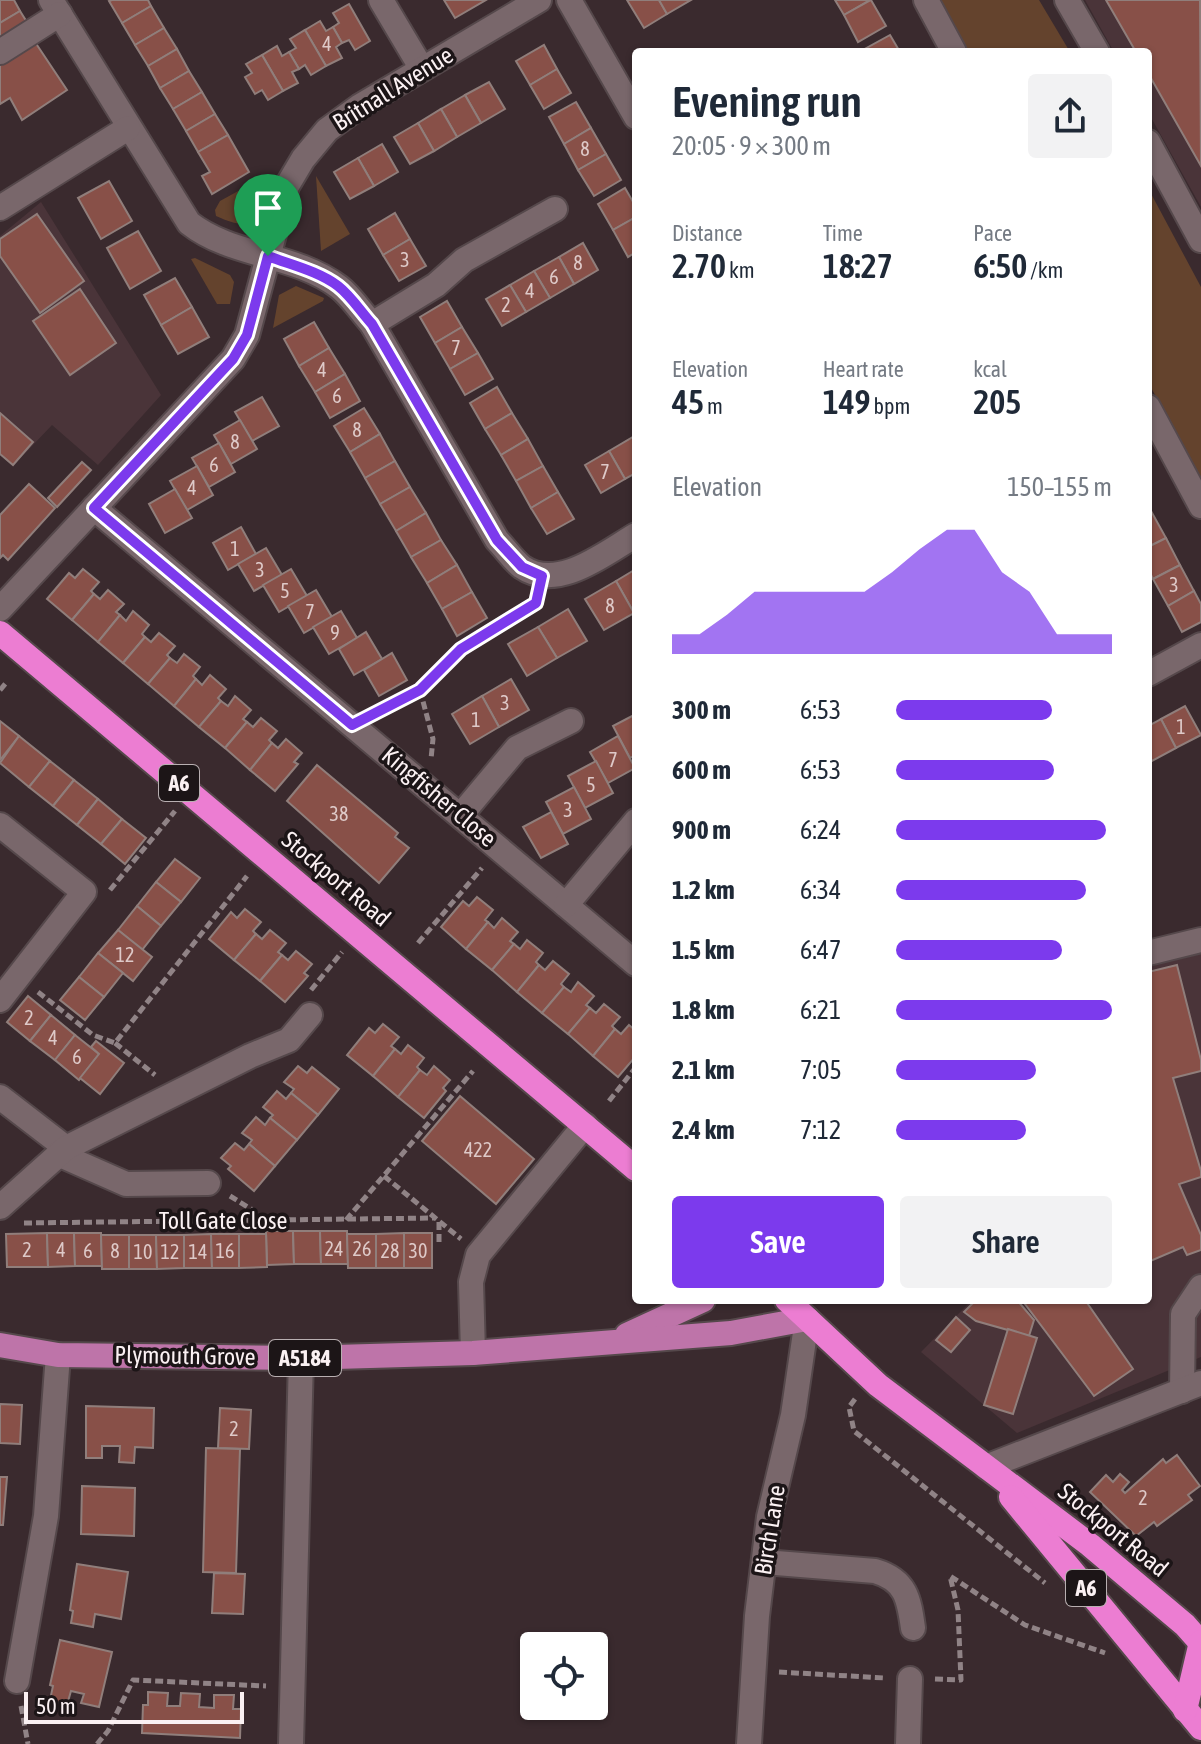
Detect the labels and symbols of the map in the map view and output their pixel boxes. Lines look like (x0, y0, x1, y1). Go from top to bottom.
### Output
house number: 4 (322, 32, 332, 55)
street label: Britnall Avenue (328, 41, 458, 136)
house number: 8 (580, 137, 590, 160)
pin (234, 174, 302, 256)
house number: 3 (400, 248, 410, 271)
house number: 8 (573, 251, 583, 274)
house number: 6 (549, 265, 559, 288)
house number: 4 (525, 279, 535, 302)
house number: 2 (501, 293, 511, 316)
house number: 7 (451, 336, 461, 359)
house number: 4 (317, 358, 327, 381)
house number: 6 (332, 384, 342, 407)
house number: 8 (352, 418, 362, 441)
house number: 8 (230, 430, 240, 453)
house number: 6 (209, 453, 219, 476)
house number: 7 (600, 460, 610, 483)
house number: 4 (187, 476, 197, 499)
house number: 1 (230, 537, 240, 560)
house number: 3 (255, 558, 265, 581)
house number: 3 (1169, 573, 1179, 596)
house number: 5 (280, 579, 290, 602)
house number: 8 (605, 594, 615, 617)
house number: 7 (305, 600, 315, 623)
house number: 9 (330, 621, 340, 644)
house number: 3 (500, 691, 510, 714)
house number: 1 (471, 708, 481, 731)
house number: 1 (1176, 715, 1186, 738)
street label: Kingfisher Close (377, 741, 502, 852)
house number: 7 (608, 748, 618, 771)
road number: A6 (159, 765, 199, 801)
house number: 5 (586, 773, 596, 796)
house number: 3 (563, 798, 573, 821)
house number: 38 (330, 802, 348, 825)
street label: Stockport Road (277, 826, 396, 932)
house number: 12 (116, 943, 134, 966)
house number: 2 (24, 1006, 34, 1029)
house number: 4 (48, 1026, 58, 1049)
house number: 6 (72, 1045, 82, 1068)
house number: 422 (464, 1138, 492, 1161)
street label: Toll Gate Close (159, 1207, 287, 1234)
house number: 24 (325, 1237, 343, 1260)
house number: 26 (353, 1237, 371, 1260)
house number: 2 (22, 1238, 32, 1261)
house number: 4 (56, 1238, 66, 1261)
house number: 6 (83, 1239, 93, 1262)
house number: 8 (110, 1239, 120, 1262)
house number: 16 (216, 1239, 234, 1262)
house number: 28 (381, 1239, 399, 1262)
house number: 30 (409, 1239, 427, 1262)
house number: 10 (134, 1240, 152, 1263)
house number: 12 (161, 1240, 179, 1263)
house number: 14 (189, 1240, 207, 1263)
road number: A5184 (269, 1340, 341, 1376)
street label: Plymouth Grove (114, 1341, 256, 1370)
house number: 2 (229, 1417, 239, 1440)
street label: Stockport Road (1053, 1477, 1173, 1582)
street label: Birch Lane (749, 1483, 790, 1577)
house number: 2 (1138, 1486, 1148, 1509)
road number: A6 (1066, 1570, 1106, 1606)
scale bar (24, 1688, 244, 1724)

